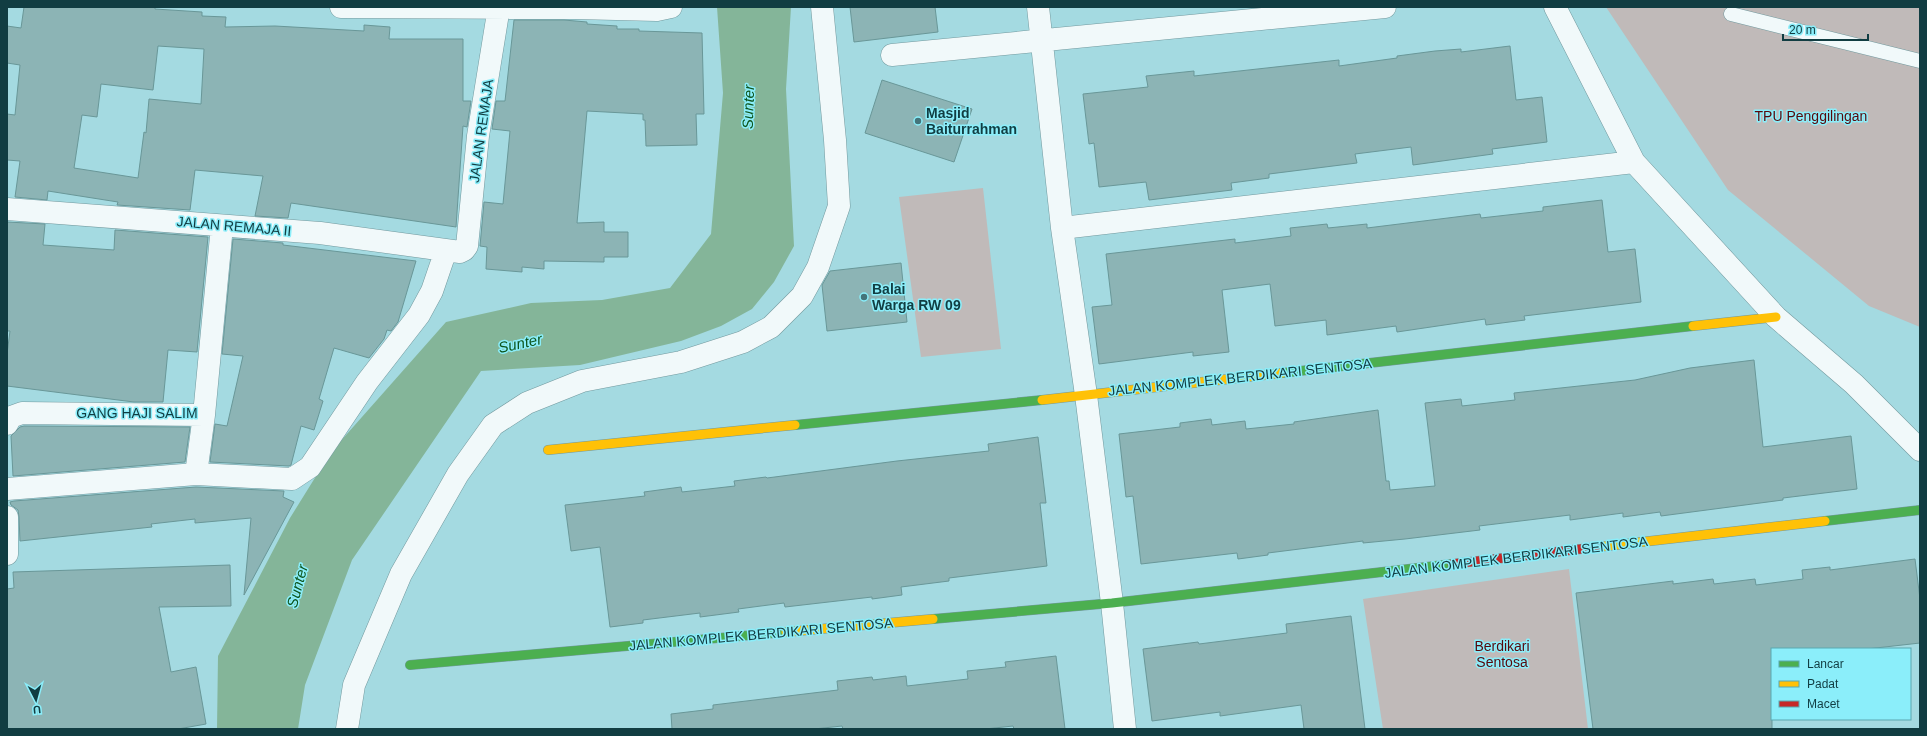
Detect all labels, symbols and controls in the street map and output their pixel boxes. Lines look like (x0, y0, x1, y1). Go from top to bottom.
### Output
scale bar (1783, 16, 1868, 42)
text: 20 m (1789, 23, 1816, 37)
street label: JALAN REMAJA (466, 78, 496, 184)
water label: Sunter (739, 84, 757, 129)
place label: Masjid Baiturrahman (926, 105, 1017, 137)
park label: TPU Penggilingan (1755, 108, 1867, 124)
marker: Masjid Baiturrahman (913, 116, 923, 126)
street label: JALAN REMAJA II (176, 213, 292, 239)
place label: Balai Warga RW 09 (872, 281, 961, 313)
marker: Balai Warga RW 09 (859, 292, 869, 302)
water label: Sunter (497, 330, 544, 356)
street label: JALAN KOMPLEK BERDIKARI SENTOSA (1107, 355, 1373, 399)
street label: GANG HAJI SALIM (76, 405, 198, 421)
street label: JALAN KOMPLEK BERDIKARI SENTOSA (1383, 533, 1649, 581)
water label: Sunter (283, 561, 311, 610)
street label: JALAN KOMPLEK BERDIKARI SENTOSA (628, 614, 894, 654)
park label: Berdikari Sentosa (1474, 638, 1530, 670)
legend (1771, 648, 1911, 720)
text: Lancar (1807, 657, 1844, 671)
text: Padat (1807, 677, 1839, 691)
north arrow (16, 680, 56, 720)
text: Macet (1807, 697, 1840, 711)
text: U (32, 704, 42, 716)

